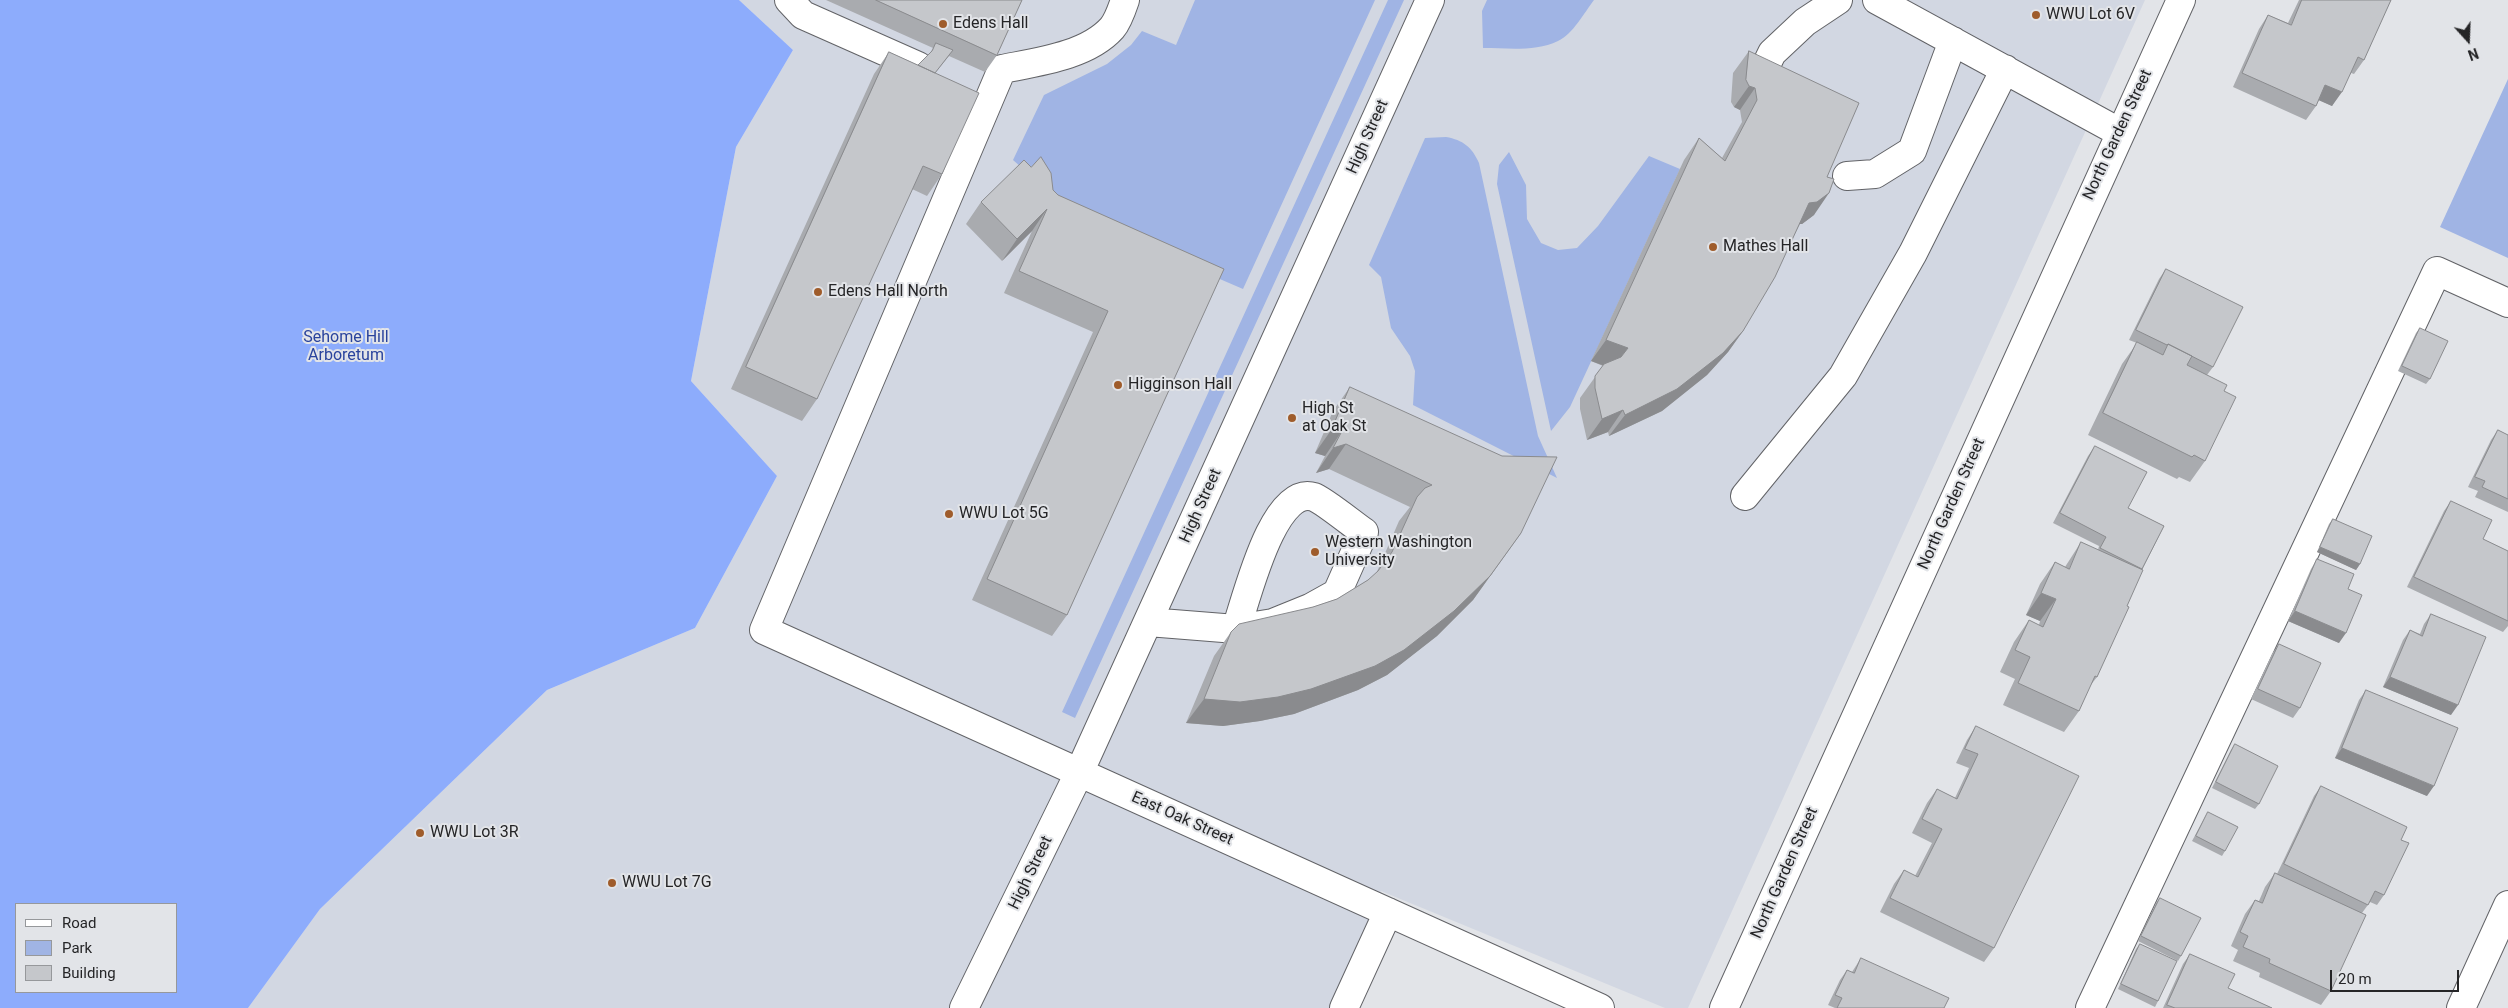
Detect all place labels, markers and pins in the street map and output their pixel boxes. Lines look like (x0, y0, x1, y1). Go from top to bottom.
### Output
place label: WWU Lot 6V (2046, 5, 2135, 25)
marker: WWU Lot 6V (2030, 9, 2042, 21)
place label: Edens Hall (953, 14, 1028, 34)
marker: Edens Hall (937, 18, 949, 30)
place label: Mathes Hall (1723, 237, 1808, 257)
marker: Mathes Hall (1707, 241, 1719, 253)
place label: Edens Hall North (828, 282, 948, 302)
marker: Edens Hall North (812, 286, 824, 298)
place label: Higginson Hall (1128, 375, 1232, 395)
marker: Higginson Hall (1112, 379, 1124, 391)
place label: High St at Oak St (1302, 399, 1366, 437)
marker: High St at Oak St (1286, 412, 1298, 424)
place label: WWU Lot 5G (959, 504, 1049, 524)
marker: WWU Lot 5G (943, 508, 955, 520)
place label: Western Washington University (1325, 533, 1472, 571)
marker: Western Washington University (1309, 546, 1321, 558)
place label: WWU Lot 3R (430, 823, 519, 843)
marker: WWU Lot 3R (414, 827, 426, 839)
place label: WWU Lot 7G (622, 873, 712, 893)
marker: WWU Lot 7G (606, 877, 618, 889)

